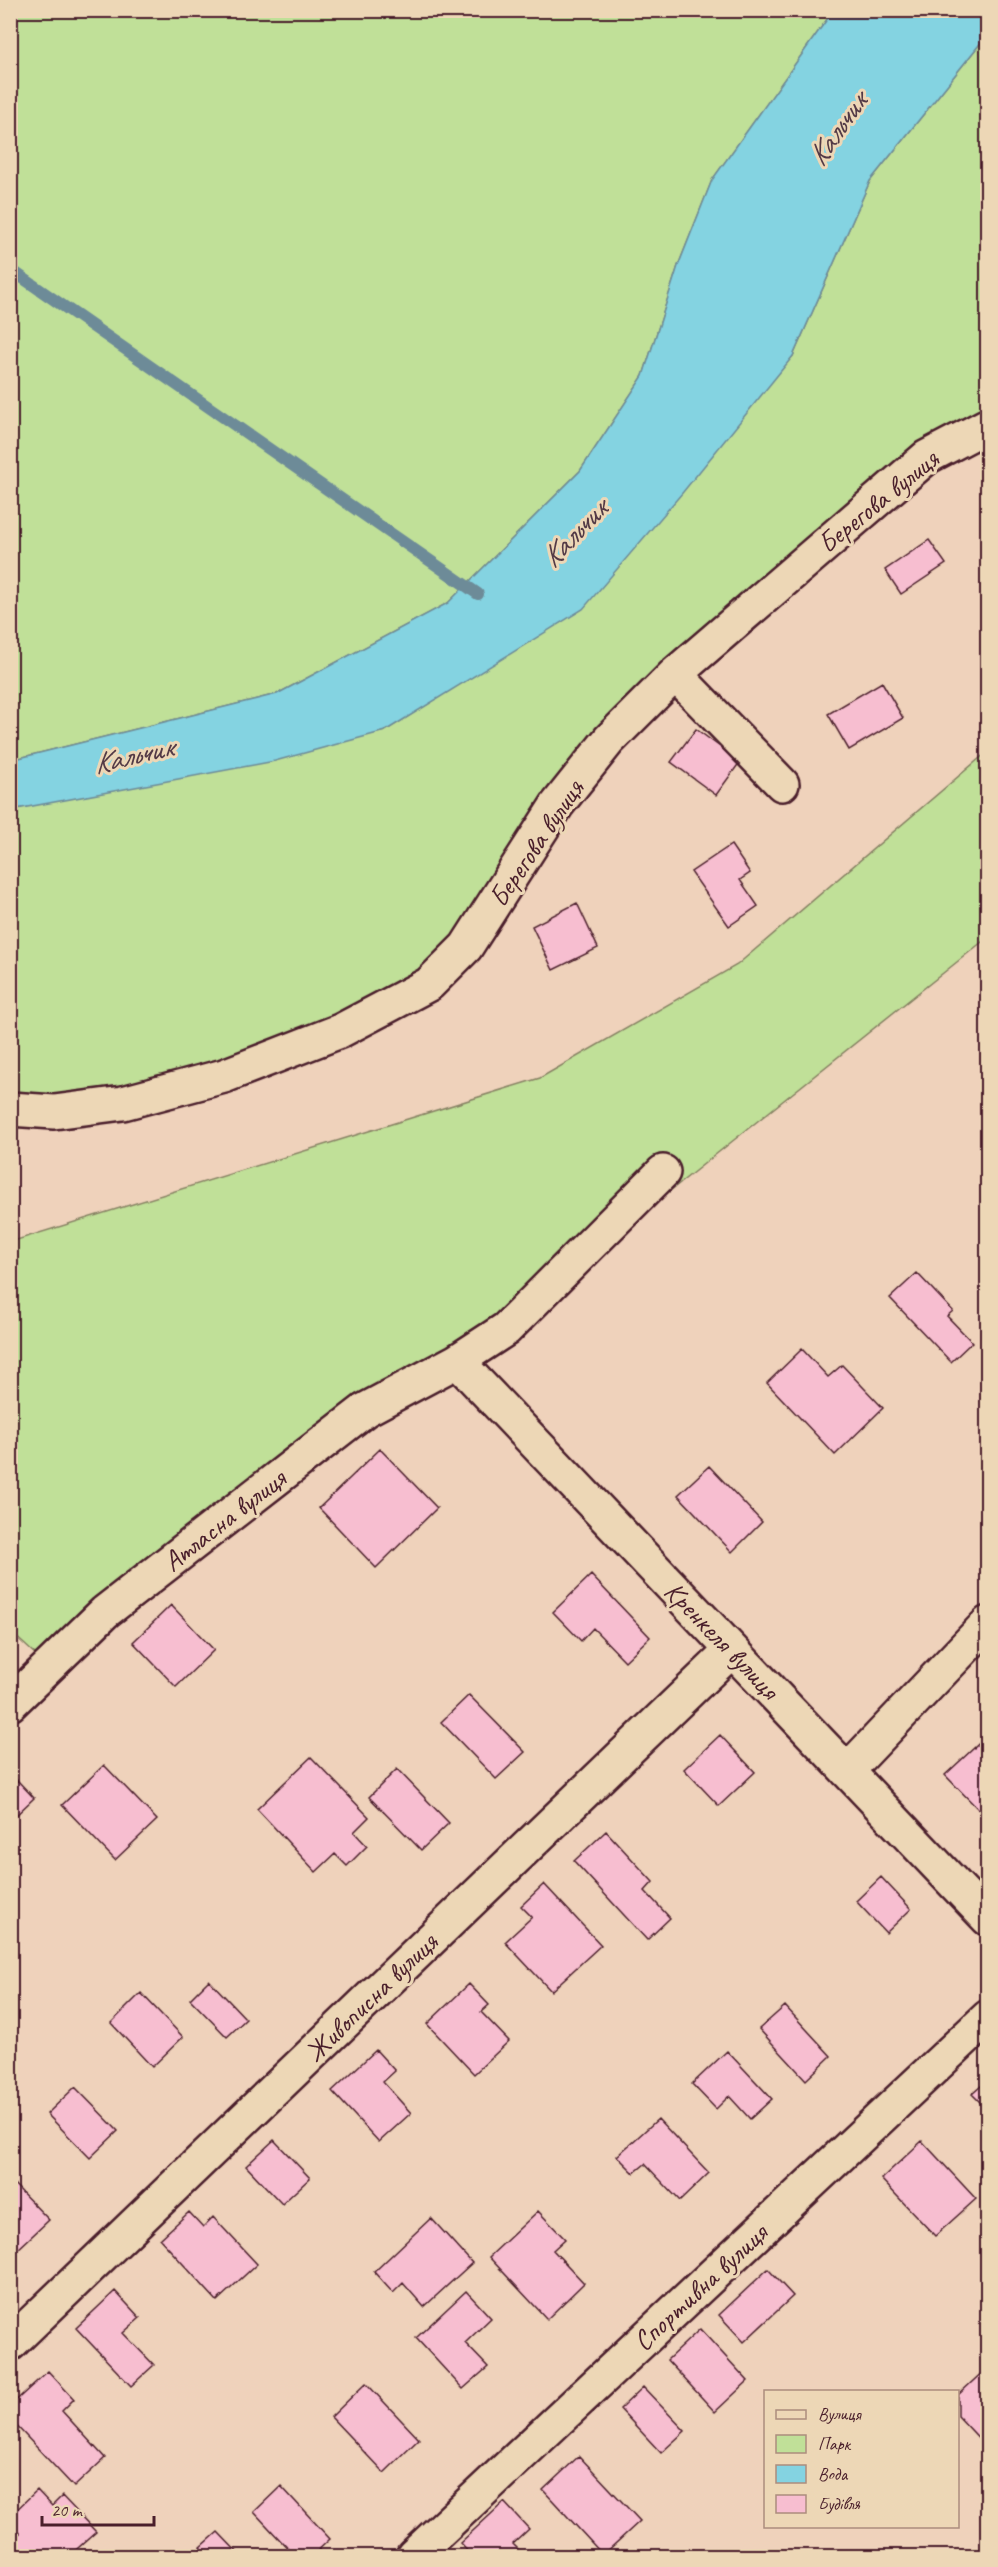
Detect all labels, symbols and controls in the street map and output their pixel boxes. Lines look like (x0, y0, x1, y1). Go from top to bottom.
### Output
water label: Кальчик (798, 80, 879, 173)
street label: Берегова вулиця (810, 441, 946, 561)
water label: Кальчик (532, 487, 620, 575)
water label: Кальчик (89, 726, 182, 783)
street label: Берегова вулиця (481, 772, 592, 913)
street label: Атласна вулиця (156, 1460, 294, 1579)
street label: Кренкеля вулиця (657, 1574, 789, 1708)
street label: Живописна вулиця (297, 1924, 446, 2069)
street label: Спортивна вулиця (625, 2214, 776, 2358)
legend (764, 2390, 959, 2528)
text: Вулиця (818, 2403, 862, 2425)
text: Парк (818, 2433, 852, 2455)
text: Вода (818, 2463, 849, 2485)
scale bar (42, 2489, 154, 2527)
text: Будівля (818, 2493, 861, 2515)
text: 20 m (51, 2499, 84, 2521)

